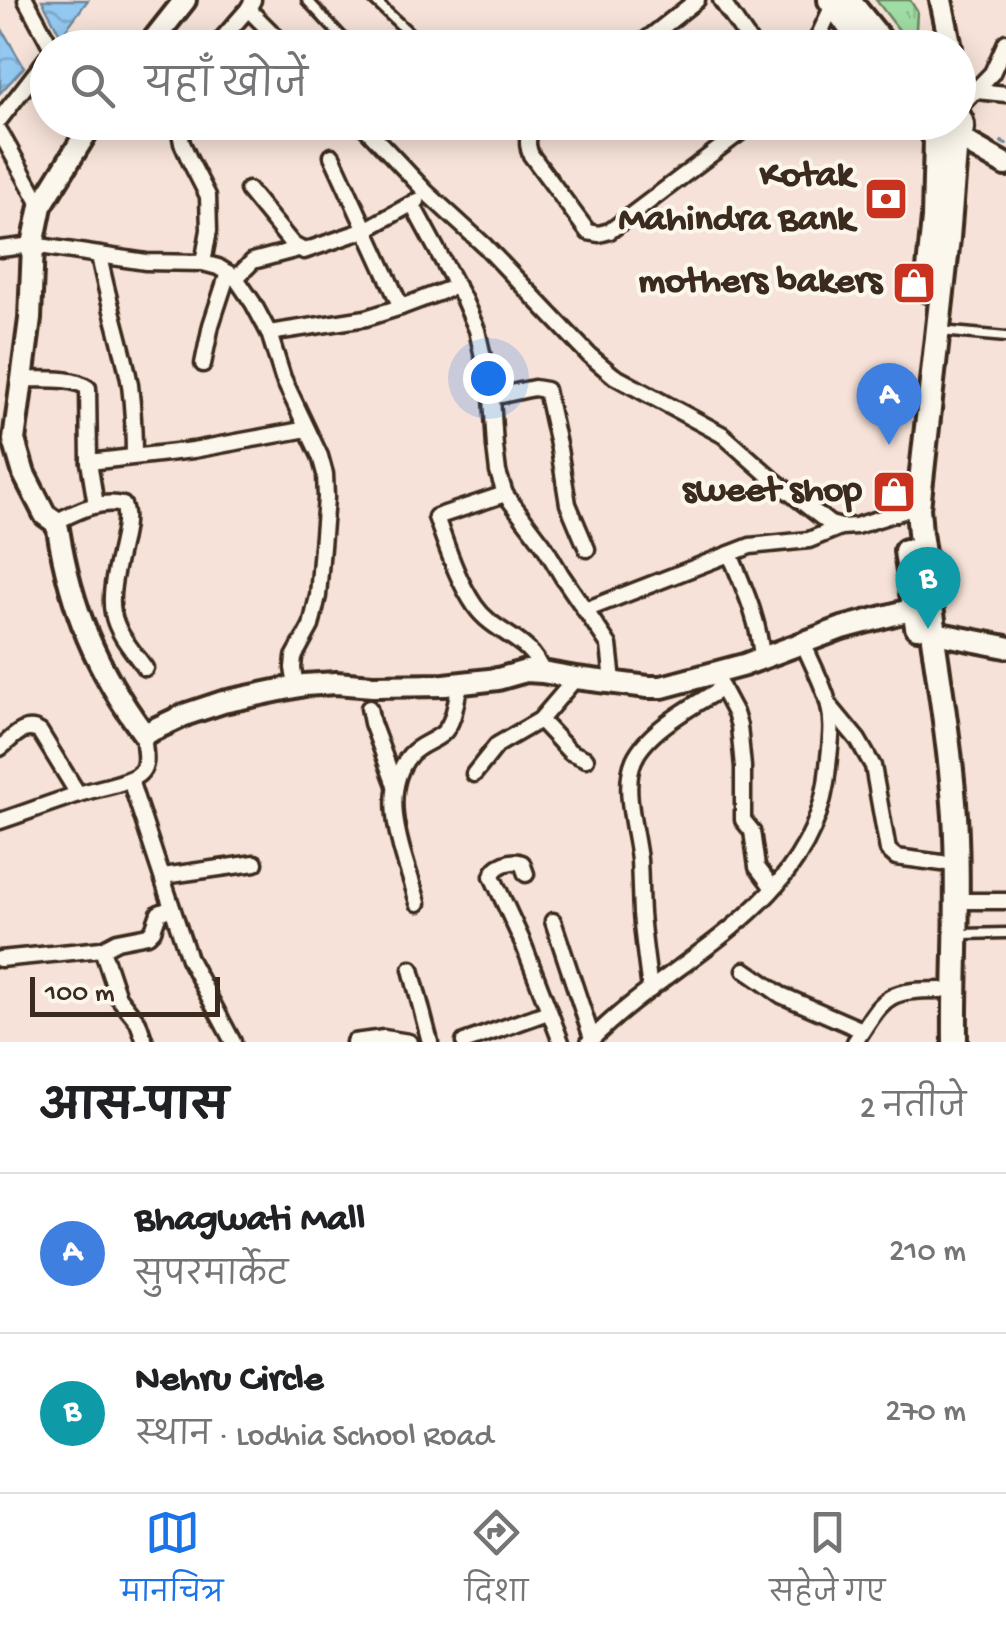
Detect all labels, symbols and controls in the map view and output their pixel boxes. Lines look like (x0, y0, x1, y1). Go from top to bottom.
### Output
search box (30, 30, 976, 140)
icon: search (65, 58, 120, 113)
text: यहाँ खोजें (145, 66, 308, 110)
place label: Kotak Mahindra Bank (619, 155, 858, 243)
bank icon: Kotak Mahindra Bank (863, 176, 909, 222)
shop icon: mothers bakers (891, 260, 937, 306)
place label: mothers bakers (638, 261, 884, 305)
your location (463, 353, 514, 404)
pin: A (856, 362, 922, 445)
shop icon: sweet shop (871, 469, 917, 515)
place label: sweet shop (682, 470, 862, 514)
pin: B (896, 546, 960, 629)
scale bar (30, 972, 220, 1016)
text: 100 m (45, 978, 115, 1011)
text: आस-पास (40, 1086, 228, 1135)
text: 2 नतीजे (860, 1091, 966, 1129)
text: Bhagwati Mall (135, 1199, 365, 1243)
text: A (63, 1234, 82, 1272)
text: 210 m (889, 1234, 966, 1272)
text: सुपरमार्केट (135, 1259, 288, 1297)
text: Nehru Circle (135, 1359, 323, 1403)
text: B (64, 1394, 81, 1432)
text: 270 m (885, 1394, 966, 1432)
text: स्थान · Lodhia School Road (135, 1419, 493, 1457)
tab: मानचित्र (121, 1505, 223, 1622)
tab: दिशा (465, 1505, 528, 1622)
tab: सहेजे गए (770, 1505, 885, 1622)

